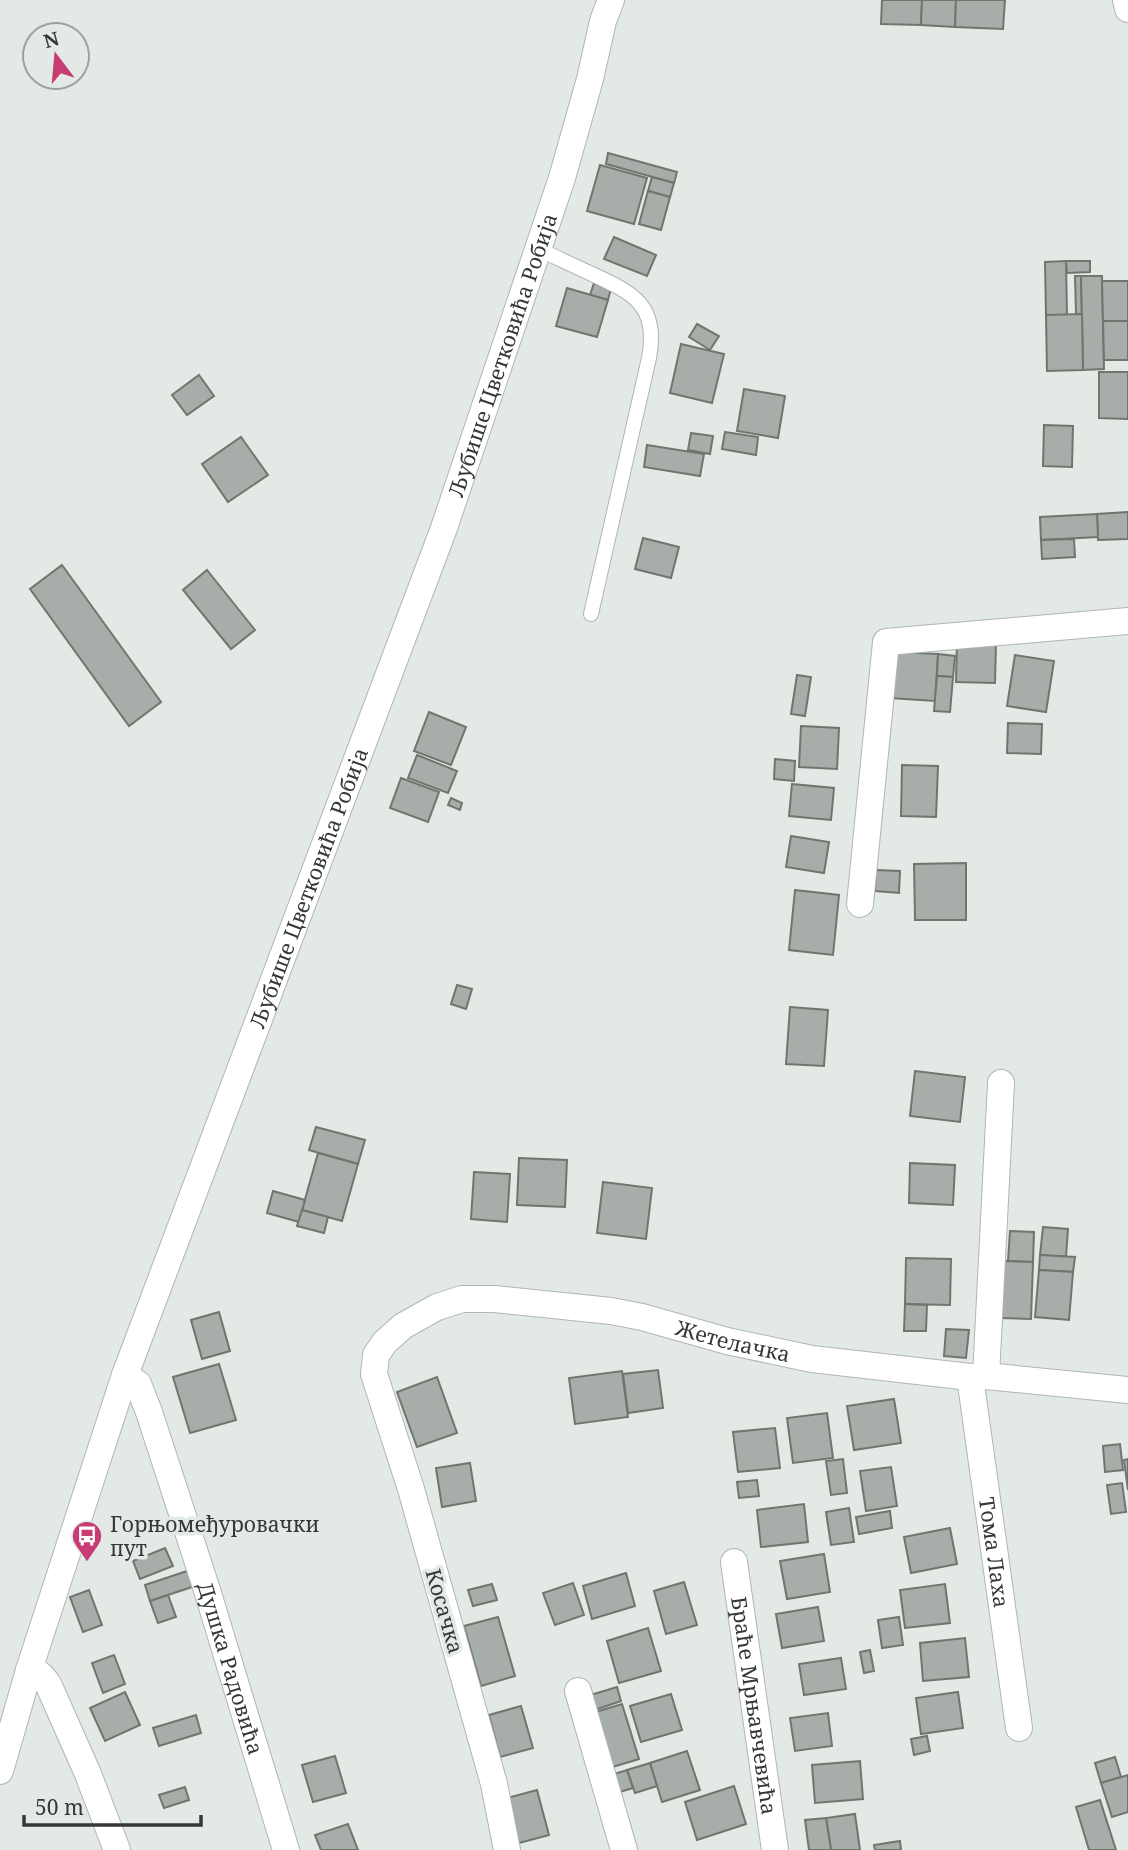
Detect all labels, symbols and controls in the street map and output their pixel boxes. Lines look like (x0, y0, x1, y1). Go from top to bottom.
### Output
north arrow (21, 21, 91, 91)
text: N (41, 25, 62, 54)
street label: Љубише Цветковића Робија (442, 209, 563, 500)
street label: Љубише Цветковића Робија (243, 744, 374, 1032)
street label: Жетелачка (672, 1313, 793, 1368)
street label: Тома Лаха (973, 1495, 1016, 1609)
place label: Горњомеђуровачки пут (110, 1510, 319, 1562)
bus stop icon: Горњомеђуровачки пут (70, 1519, 104, 1563)
street label: Косачка (420, 1565, 470, 1657)
street label: Душка Радовића (191, 1579, 270, 1758)
street label: Браће Мрњавчевића (725, 1595, 784, 1817)
scale bar (24, 1784, 201, 1828)
text: 50 m (35, 1793, 84, 1821)

